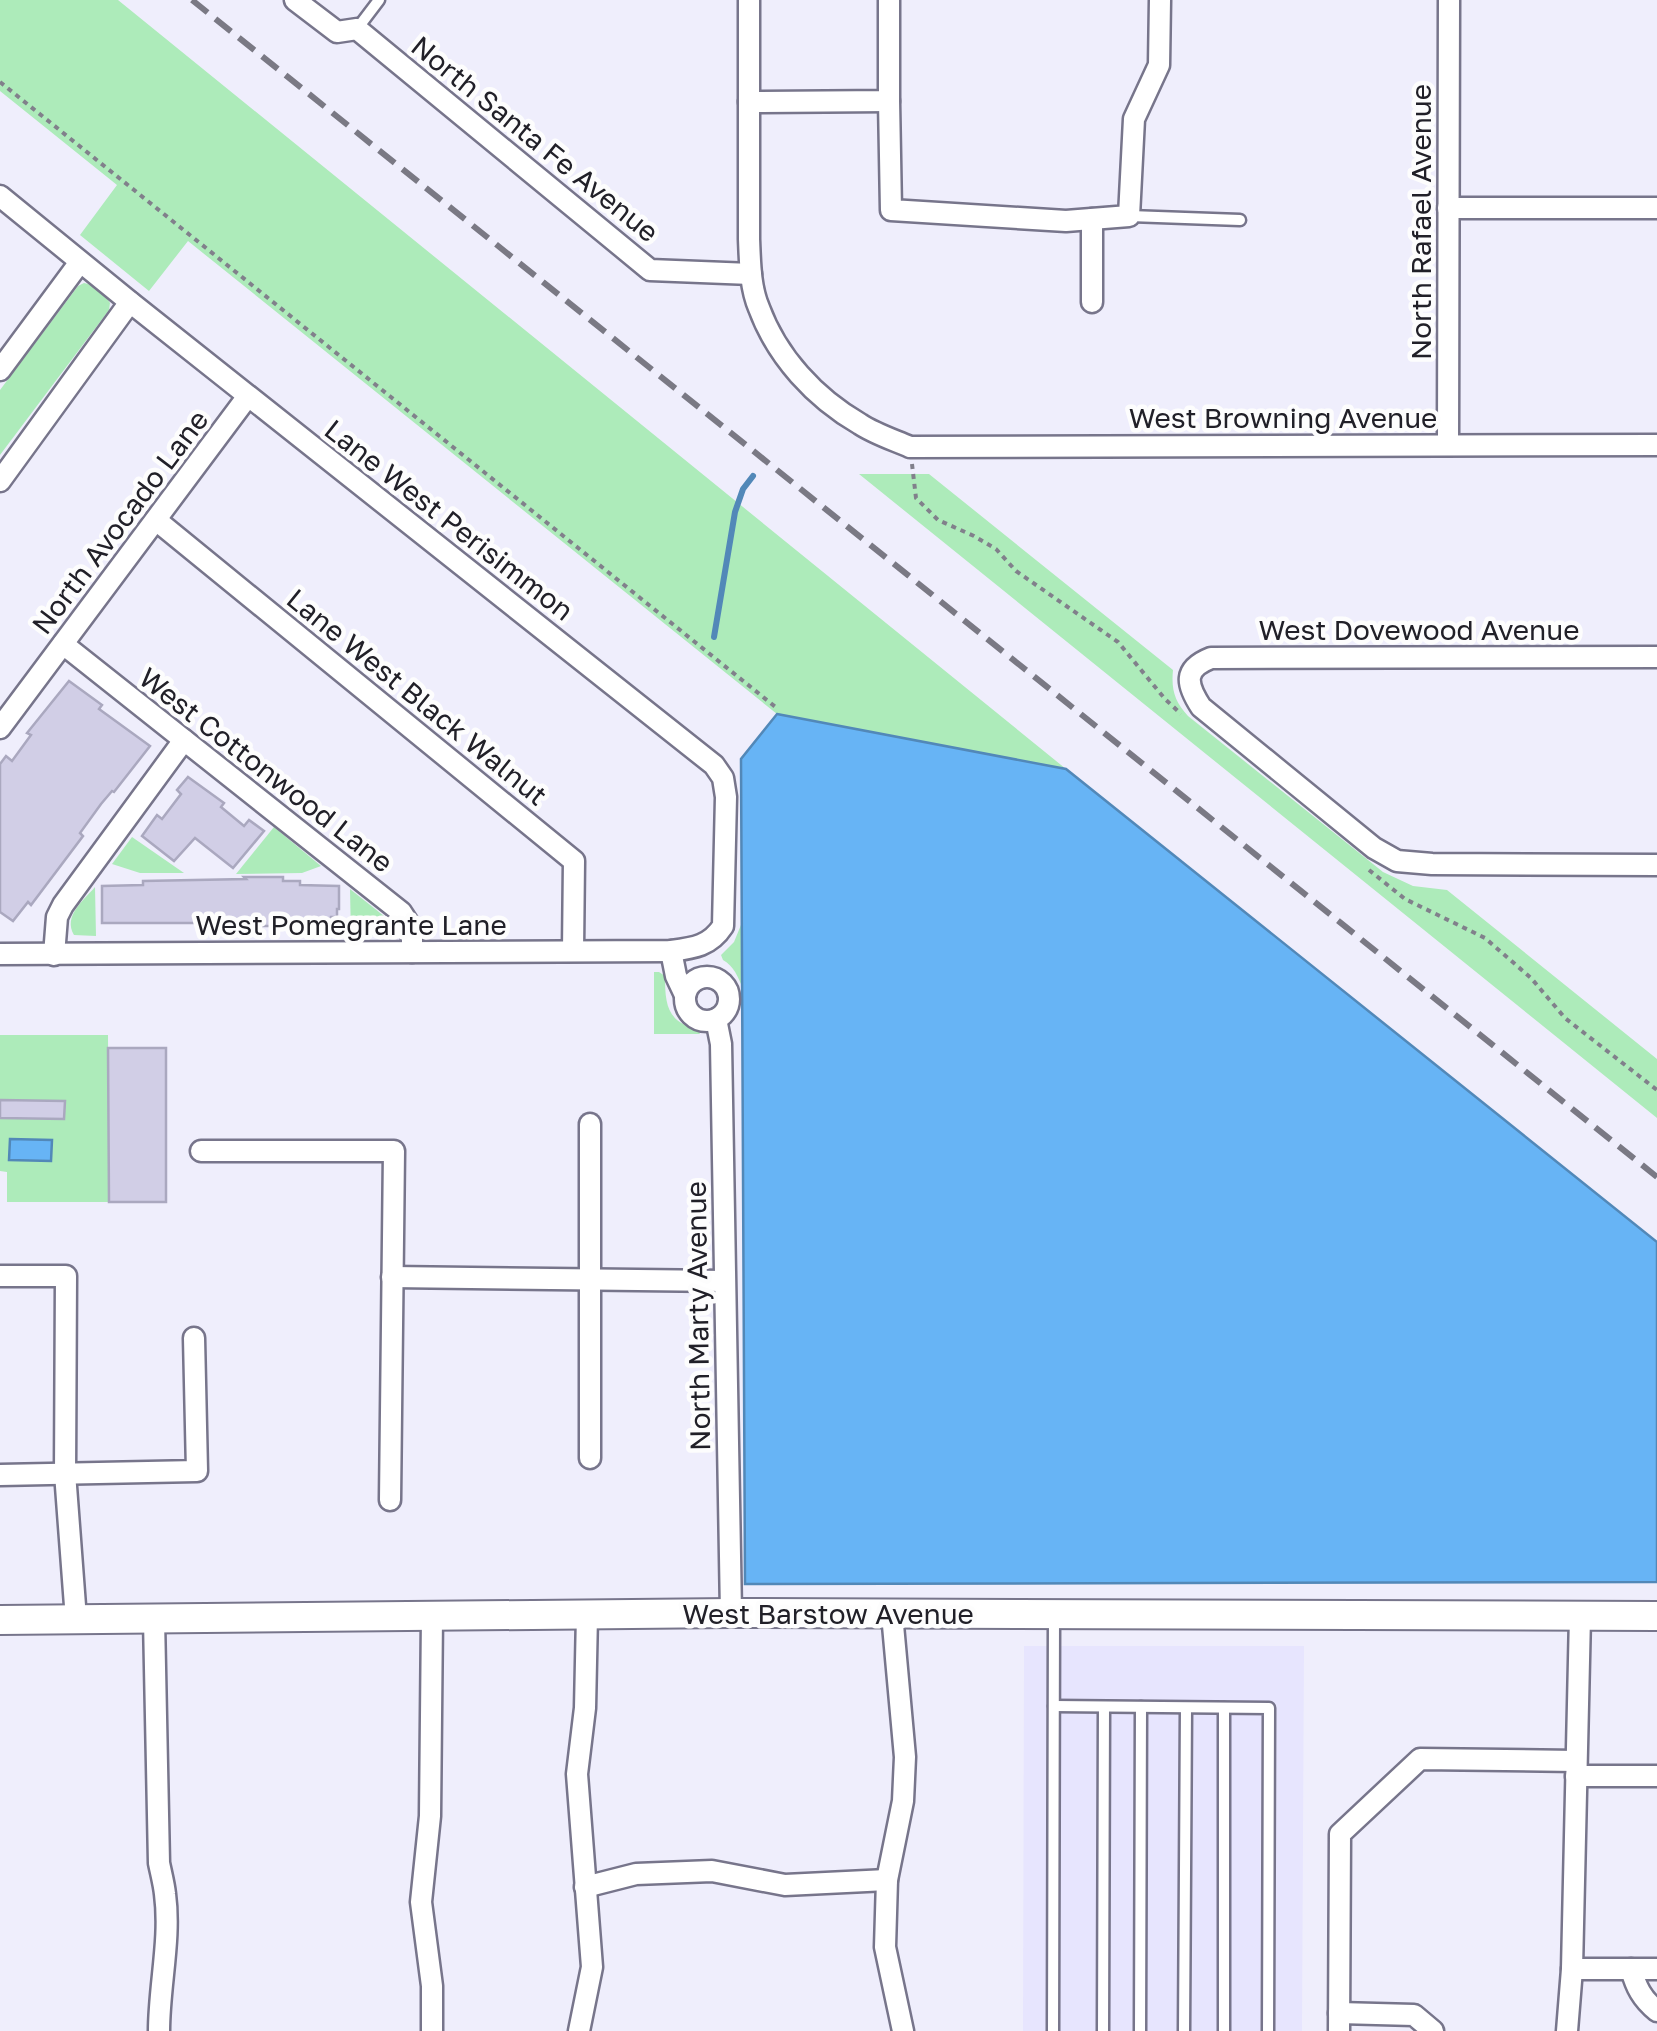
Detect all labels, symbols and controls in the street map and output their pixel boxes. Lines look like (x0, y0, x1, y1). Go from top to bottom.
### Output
street label: North Santa Fe Avenue (405, 29, 665, 248)
street label: North Rafael Avenue (1404, 84, 1437, 360)
street label: West Browning Avenue (1129, 401, 1437, 434)
street label: North Avocado Lane (25, 403, 215, 640)
street label: Lane West Perisimmon (318, 412, 580, 627)
street label: Lane West Black Walnut (281, 581, 554, 812)
street label: West Dovewood Avenue (1258, 613, 1580, 646)
street label: West Cottonwood Lane (133, 660, 400, 879)
street label: West Pomegrante Lane (195, 908, 507, 941)
street label: North Marty Avenue (679, 1181, 716, 1451)
street label: West Barstow Avenue (682, 1597, 974, 1630)

